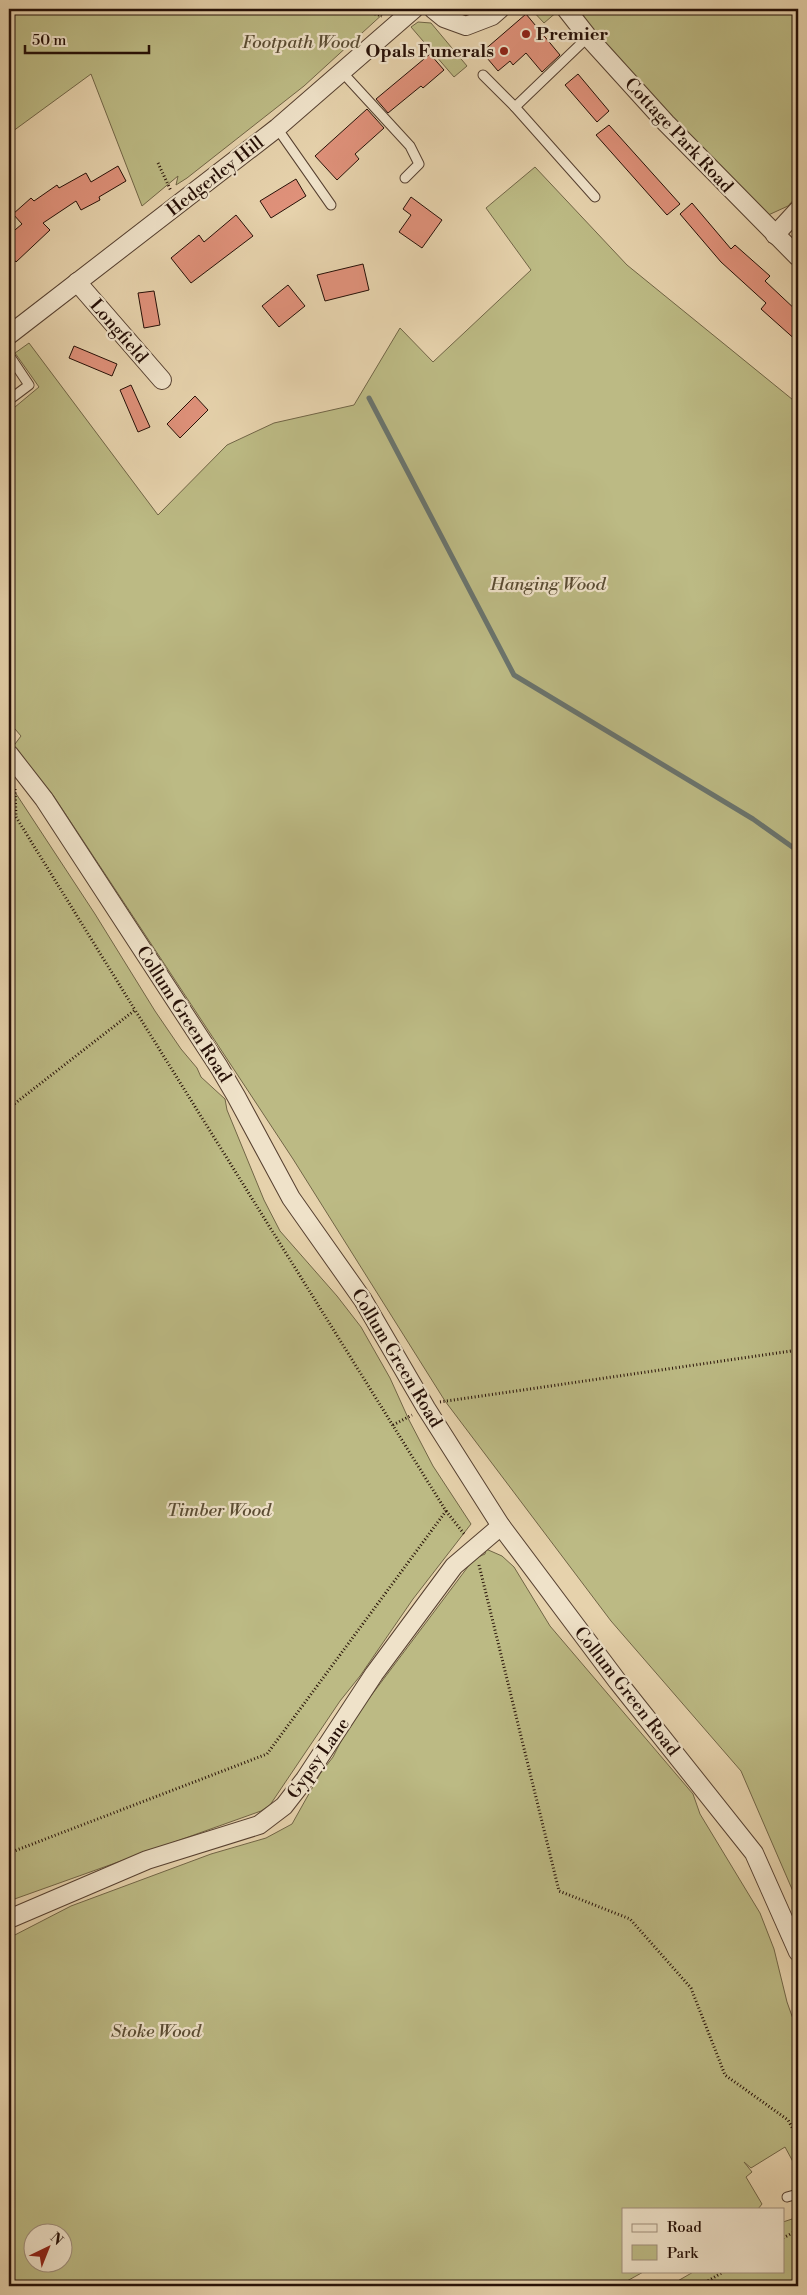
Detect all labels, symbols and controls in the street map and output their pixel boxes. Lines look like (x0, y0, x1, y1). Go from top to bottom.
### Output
scale bar (25, 22, 149, 54)
place label: Premier (536, 23, 608, 46)
marker: Premier (520, 28, 532, 40)
text: 50 m (32, 31, 66, 50)
park label: Footpath Wood (242, 31, 361, 54)
place label: Opals Funerals (365, 40, 494, 63)
marker: Opals Funerals (498, 45, 510, 57)
street label: Cottage Park Road (619, 73, 738, 198)
street label: Hedgerley Hill (162, 131, 269, 222)
street label: Longfield (84, 294, 153, 369)
park label: Hanging Wood (489, 573, 607, 596)
street label: Collum Green Road (131, 942, 237, 1087)
street label: Collum Green Road (346, 1285, 448, 1433)
park label: Timber Wood (167, 1499, 272, 1522)
street label: Collum Green Road (569, 1622, 685, 1761)
street label: Gypsy Lane (282, 1713, 355, 1803)
park label: Stoke Wood (111, 2020, 202, 2043)
legend (622, 2208, 784, 2272)
text: Road (667, 2218, 702, 2237)
north arrow (22, 2222, 72, 2272)
text: N (46, 2229, 66, 2250)
text: Park (667, 2244, 699, 2263)

